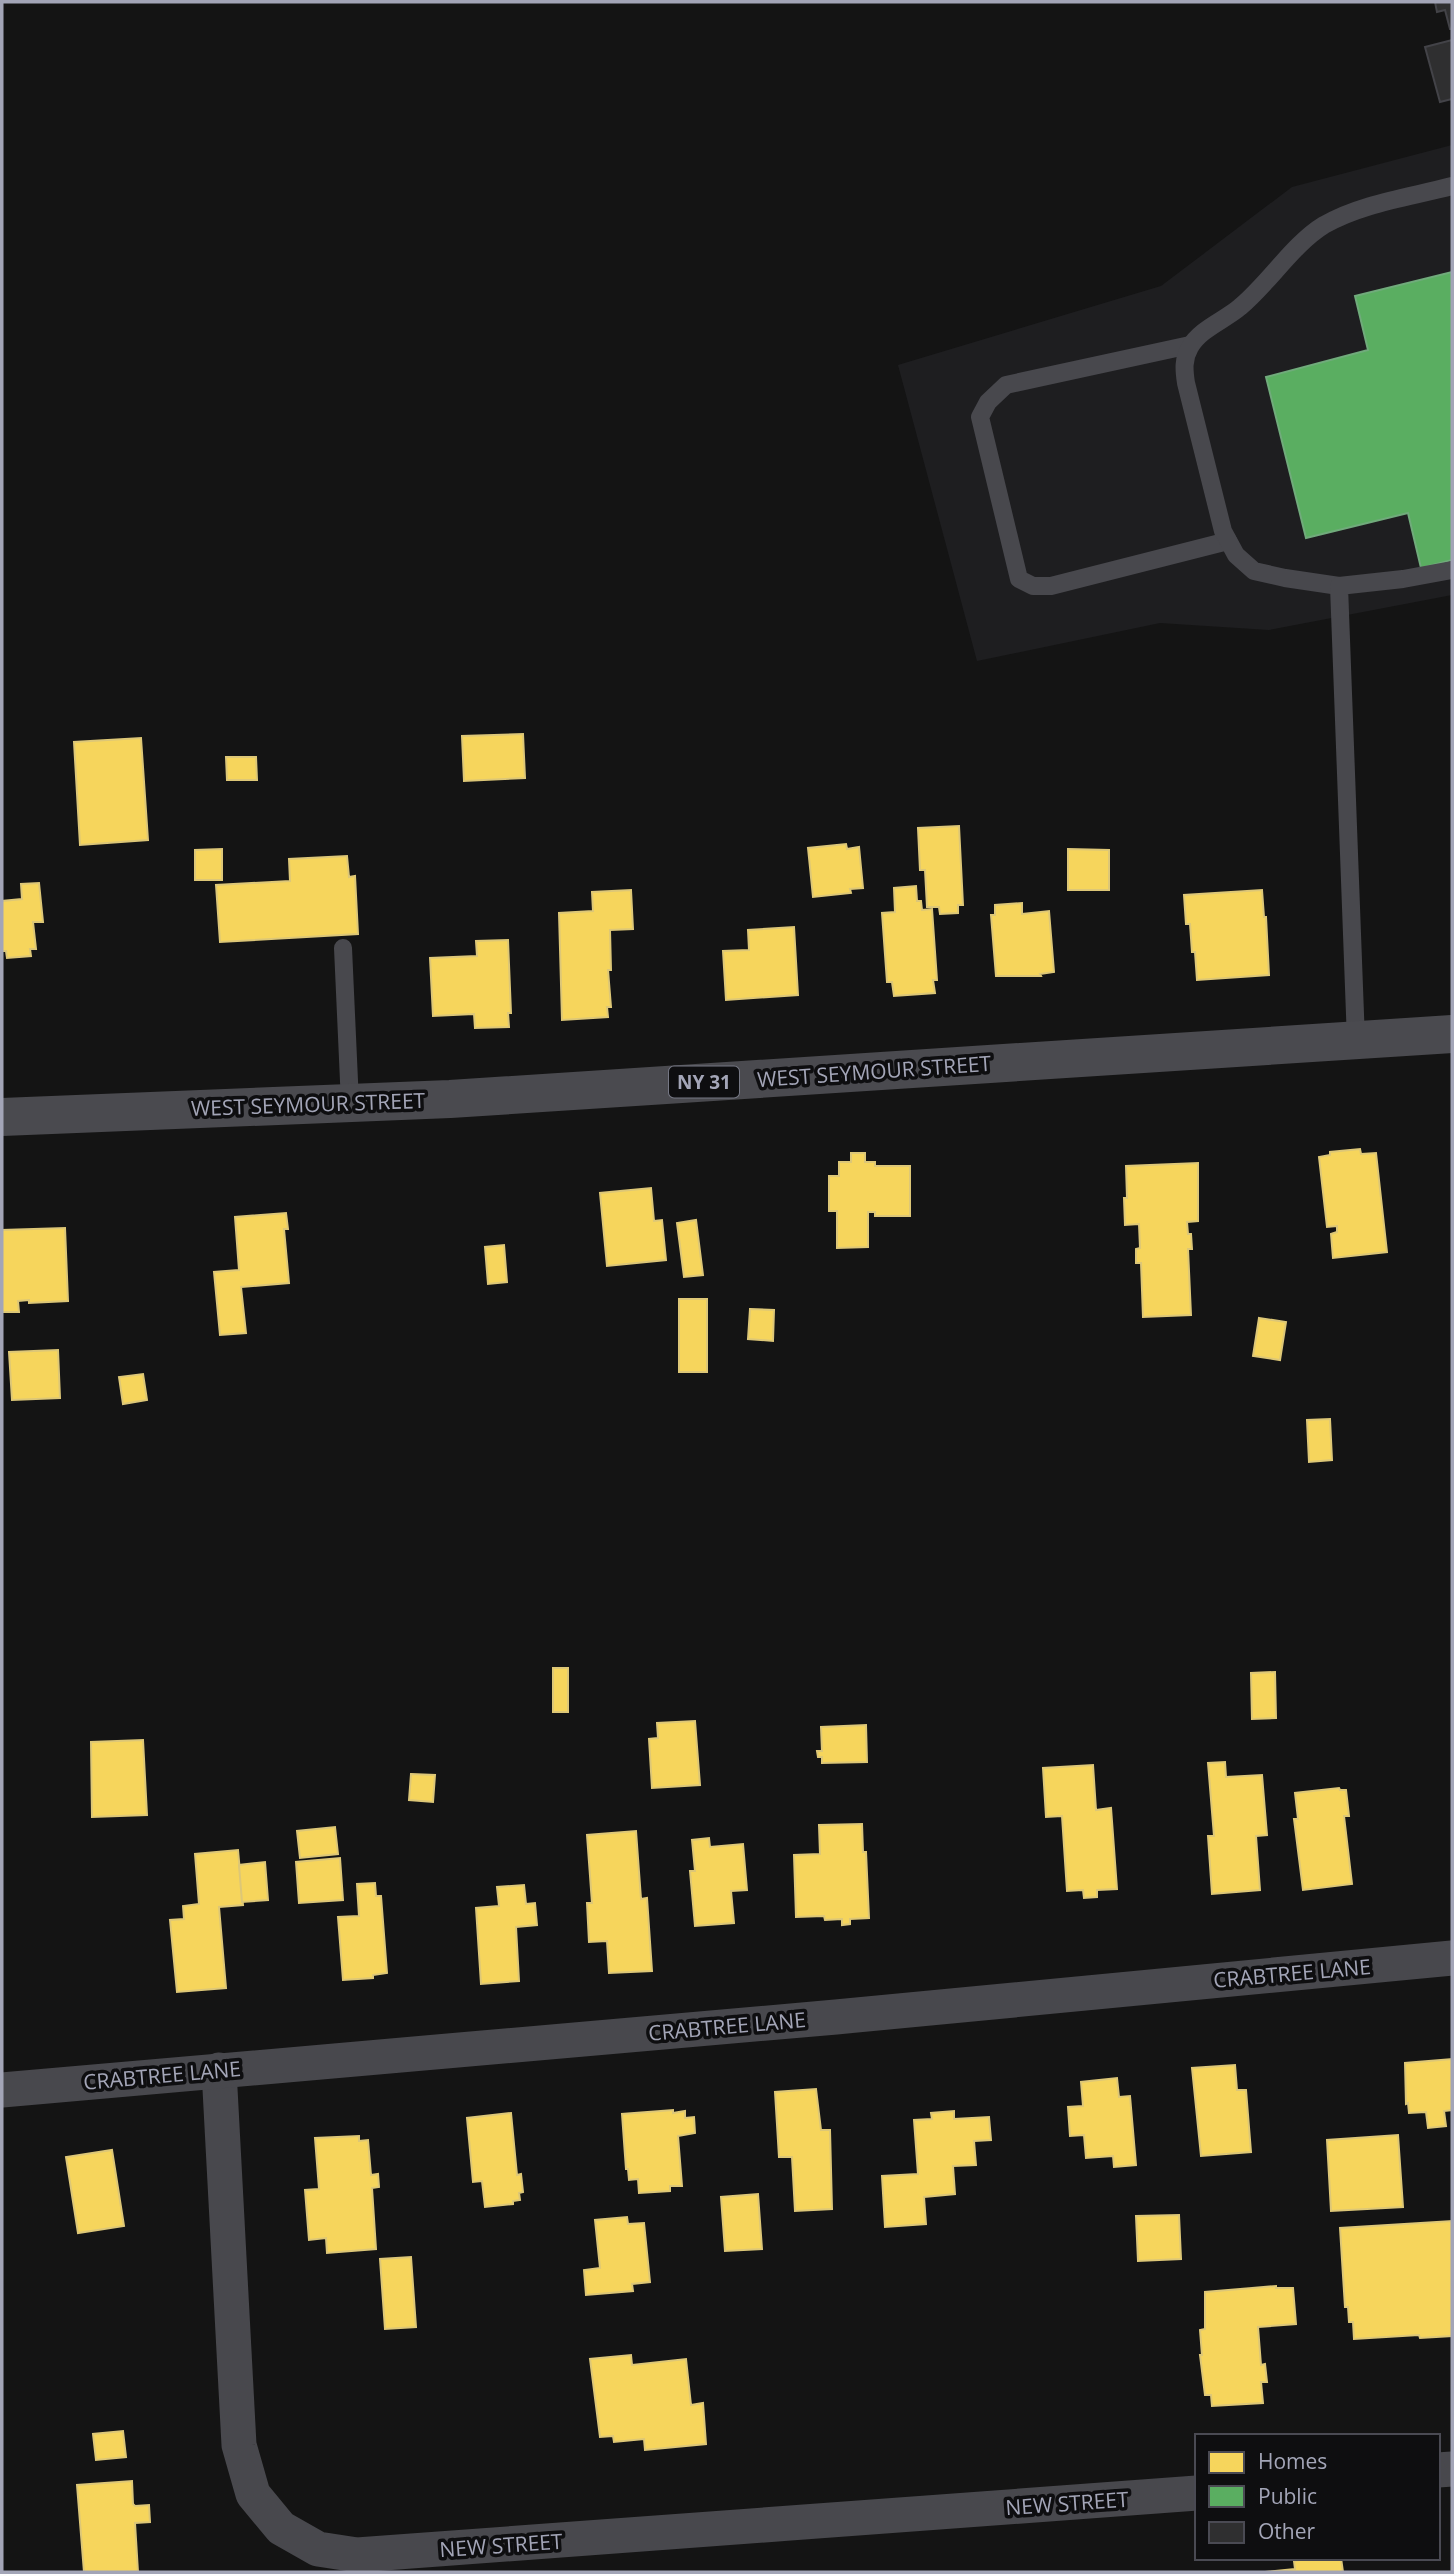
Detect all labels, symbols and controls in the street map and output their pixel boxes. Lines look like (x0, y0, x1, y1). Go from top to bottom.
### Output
street label: WEST SEYMOUR STREET (756, 1049, 992, 1093)
road number: NY 31 (669, 1066, 739, 1098)
street label: WEST SEYMOUR STREET (190, 1086, 426, 1122)
street label: CRABTREE LANE (1212, 1952, 1372, 1994)
street label: CRABTREE LANE (647, 2005, 807, 2047)
street label: CRABTREE LANE (82, 2054, 242, 2096)
legend (1195, 2434, 1440, 2560)
text: Homes (1258, 2447, 1327, 2475)
text: Public (1258, 2482, 1317, 2510)
street label: NEW STREET (1005, 2485, 1130, 2521)
text: Other (1258, 2517, 1315, 2545)
street label: NEW STREET (439, 2527, 564, 2563)

